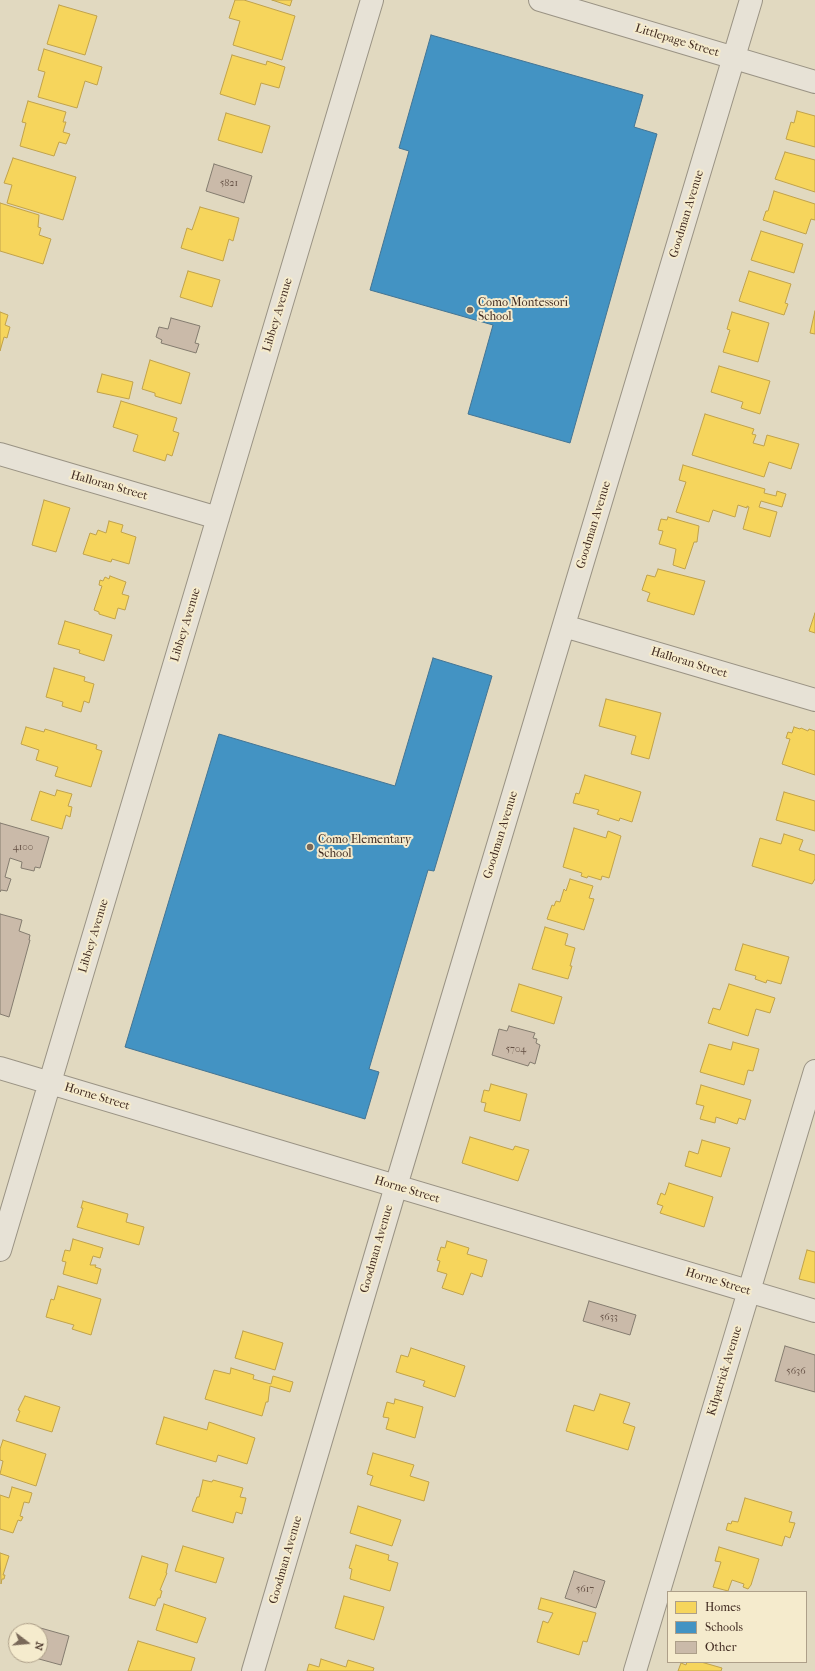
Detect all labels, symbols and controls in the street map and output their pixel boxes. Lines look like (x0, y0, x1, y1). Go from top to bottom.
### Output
street label: Littlepage Street (633, 21, 721, 61)
street label: Goodman Avenue (667, 168, 707, 260)
house number: 5821 (220, 178, 238, 190)
street label: Libbey Avenue (260, 276, 296, 354)
place label: Como Montessori School (478, 296, 568, 324)
marker: Como Montessori School (465, 305, 475, 315)
street label: Halloran Street (69, 468, 149, 504)
street label: Goodman Avenue (574, 479, 614, 571)
street label: Libbey Avenue (168, 586, 204, 664)
street label: Halloran Street (649, 644, 729, 682)
street label: Goodman Avenue (481, 789, 521, 881)
place label: Como Elementary School (318, 833, 411, 861)
house number: 4100 (13, 842, 33, 854)
marker: Como Elementary School (305, 842, 315, 852)
street label: Libbey Avenue (76, 897, 112, 975)
house number: 5704 (506, 1044, 526, 1056)
street label: Horne Street (63, 1080, 131, 1114)
street label: Horne Street (373, 1173, 441, 1207)
street label: Goodman Avenue (358, 1203, 396, 1295)
street label: Horne Street (684, 1265, 752, 1299)
house number: 5633 (600, 1312, 618, 1324)
street label: Kilpatrick Avenue (704, 1324, 746, 1418)
house number: 5636 (786, 1366, 806, 1378)
street label: Goodman Avenue (267, 1514, 305, 1606)
house number: 5617 (576, 1584, 594, 1596)
legend (667, 1591, 807, 1663)
text: Homes (705, 1600, 741, 1614)
text: Schools (705, 1620, 743, 1634)
north arrow (8, 1623, 48, 1663)
text: N (32, 1640, 46, 1652)
text: Other (705, 1640, 737, 1654)

